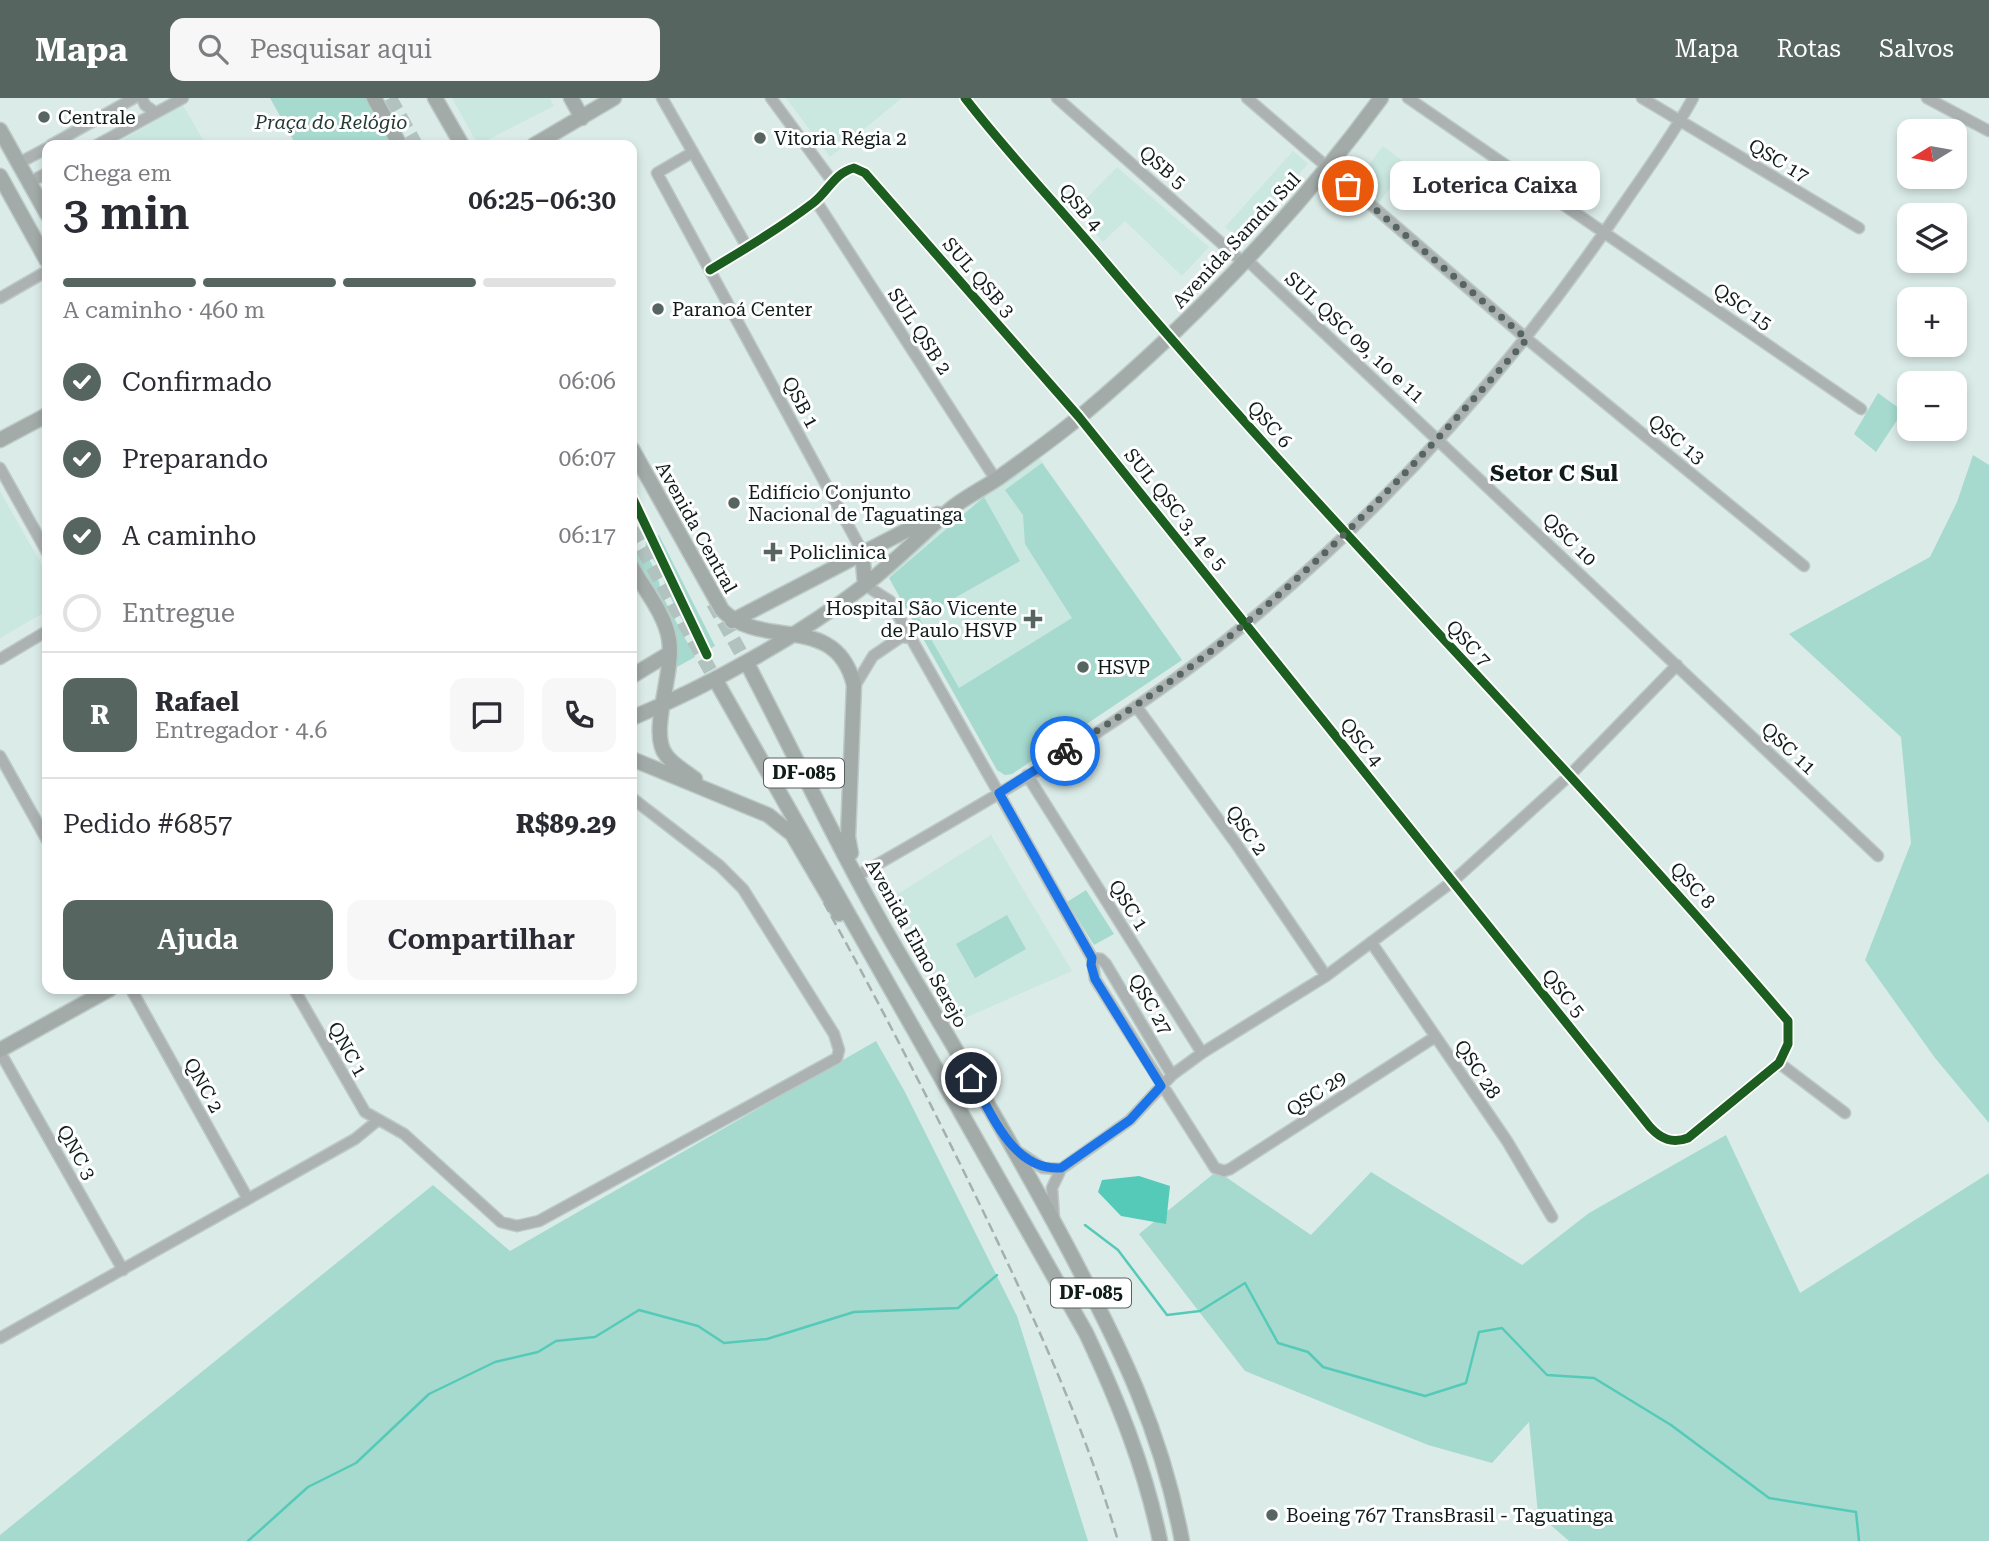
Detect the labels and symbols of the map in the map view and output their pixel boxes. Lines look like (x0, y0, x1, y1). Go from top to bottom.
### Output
place label: Centrale (58, 106, 136, 129)
marker: Centrale (36, 109, 52, 125)
park label: Praça do Relógio (254, 111, 407, 134)
north arrow (1897, 119, 1967, 189)
place label: Vitoria Régia 2 (774, 127, 907, 150)
marker: Vitoria Régia 2 (752, 130, 768, 146)
street label: QSC 17 (1744, 133, 1813, 188)
street label: QSB 5 (1134, 141, 1191, 194)
pin (1318, 156, 1378, 216)
callout: Loterica Caixa (1390, 162, 1600, 210)
street label: Avenida Samdu Sul (1167, 168, 1305, 313)
street label: QSB 4 (1054, 179, 1107, 236)
street label: SUL QSB 3 (938, 233, 1020, 322)
street label: SUL QSC 09, 10 e 11 (1280, 267, 1429, 408)
street label: QSC 15 (1709, 278, 1776, 335)
street label: SUL QSB 2 (883, 284, 956, 379)
place label: Paranoá Center (672, 298, 812, 321)
marker: Paranoá Center (650, 301, 666, 317)
street label: QSB 1 (777, 373, 824, 432)
street label: QSC 6 (1242, 396, 1297, 453)
street label: QSC 13 (1644, 410, 1710, 469)
street label: SUL QSC 3, 4 e 5 (1119, 444, 1232, 575)
street label: Avenida Central (651, 458, 742, 597)
district label: Setor C Sul (1490, 460, 1618, 487)
place label: Edifício Conjunto Nacional de Taguatinga (748, 481, 963, 526)
marker: Edifício Conjunto Nacional de Taguatinga (726, 495, 742, 511)
street label: QSC 10 (1538, 508, 1602, 571)
place label: Policlinica (789, 541, 887, 564)
marker: Policlinica (763, 542, 783, 562)
place label: Hospital São Vicente de Paulo HSVP (826, 597, 1017, 642)
marker: Hospital São Vicente de Paulo HSVP (1023, 609, 1043, 629)
street label: QSC 7 (1441, 615, 1496, 672)
place label: HSVP (1097, 656, 1150, 679)
marker: HSVP (1075, 659, 1091, 675)
street label: QSC 4 (1335, 713, 1388, 772)
courier (1030, 716, 1100, 786)
street label: QSC 11 (1757, 717, 1821, 779)
road number: DF-085 (764, 758, 844, 788)
street label: QSC 2 (1221, 801, 1272, 860)
street label: Avenida Elmo Serejo (861, 855, 972, 1032)
street label: QSC 8 (1665, 857, 1720, 914)
street label: QSC 1 (1104, 876, 1153, 935)
street label: QSC 5 (1537, 964, 1590, 1022)
street label: QSC 27 (1124, 970, 1177, 1039)
street label: QNC 1 (323, 1018, 372, 1081)
street label: QSC 28 (1449, 1035, 1506, 1103)
pin (941, 1048, 1001, 1108)
street label: QNC 2 (179, 1054, 228, 1117)
street label: QSC 29 (1282, 1066, 1350, 1121)
street label: QNC 3 (52, 1121, 101, 1184)
road number: DF-085 (1051, 1278, 1131, 1308)
place label: Boeing 767 TransBrasil - Taguatinga (1286, 1504, 1614, 1527)
marker: Boeing 767 TransBrasil - Taguatinga (1264, 1507, 1280, 1523)

